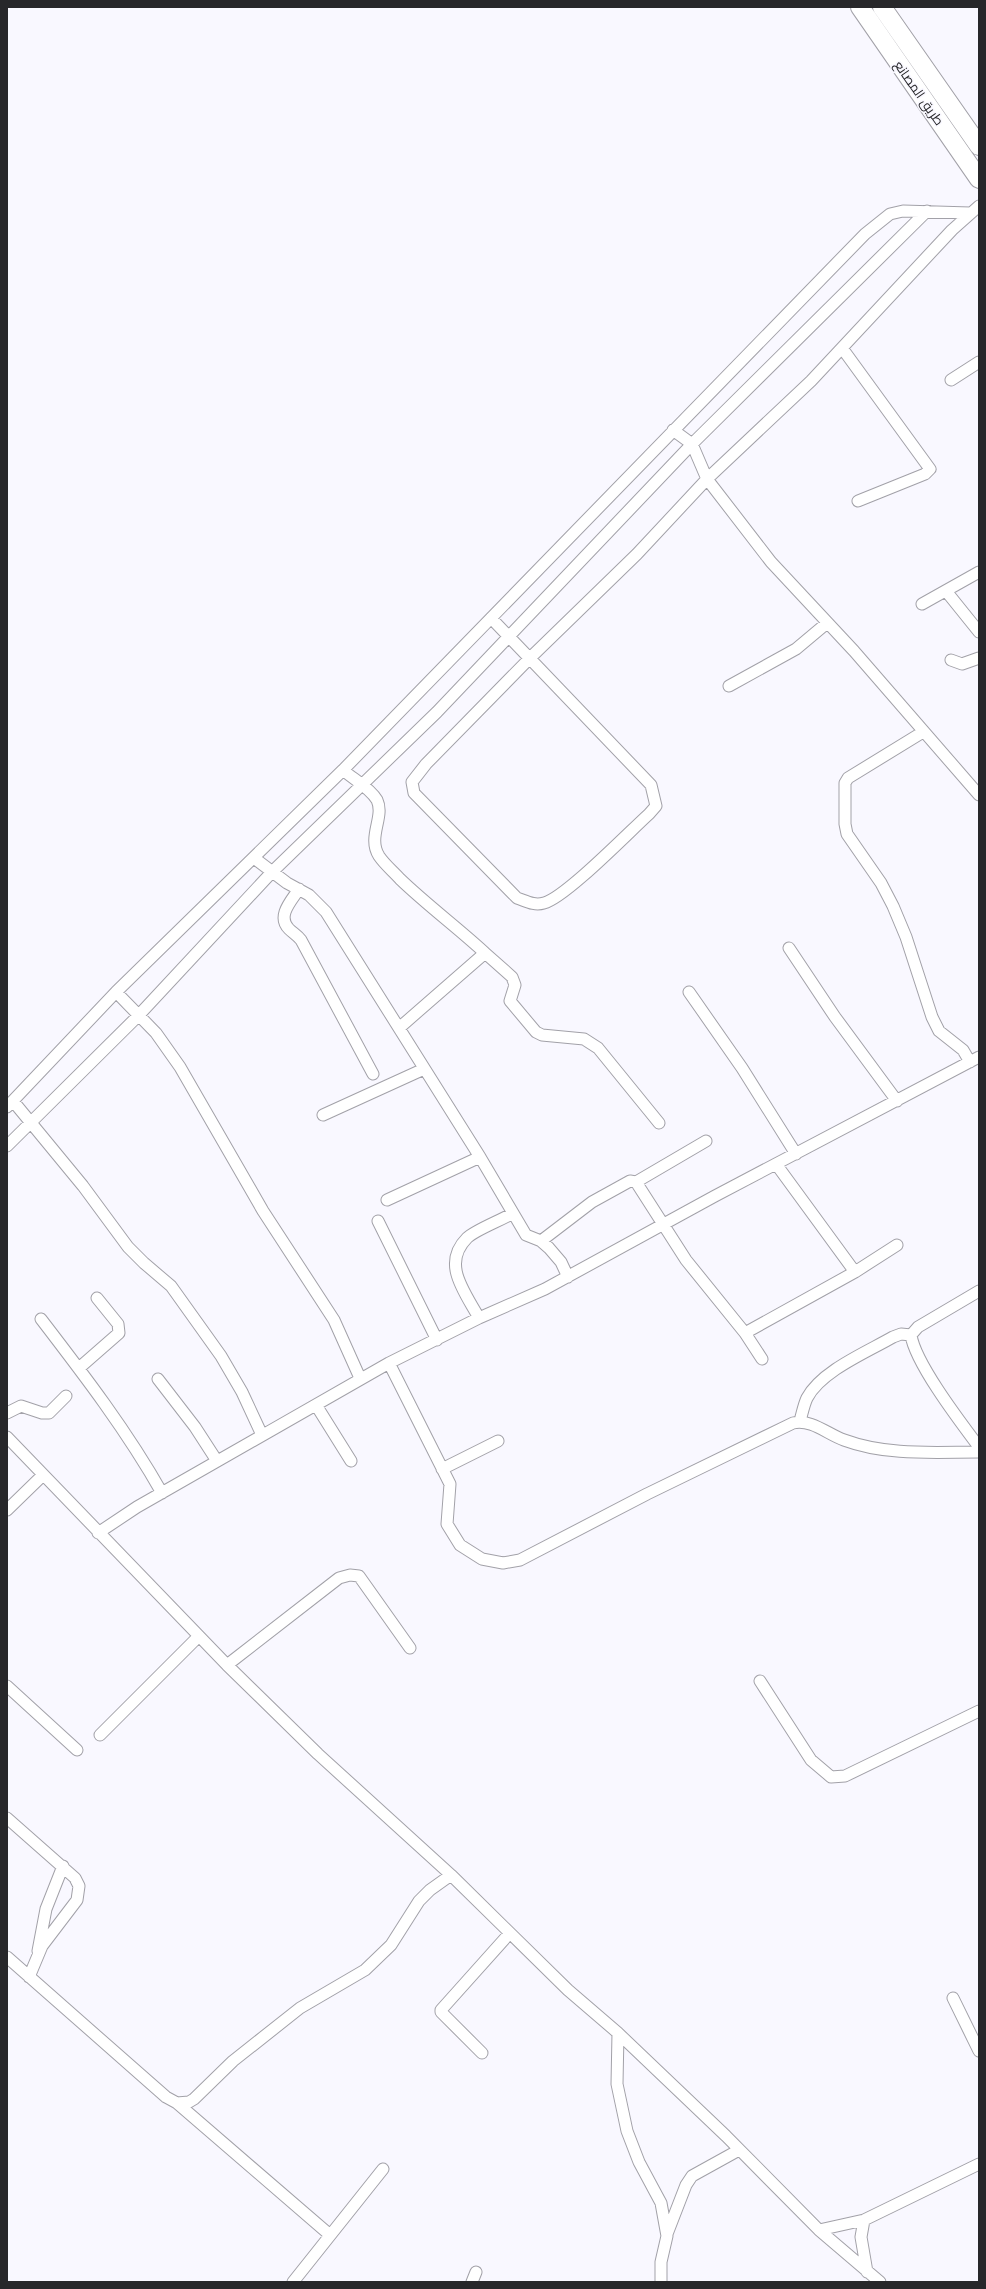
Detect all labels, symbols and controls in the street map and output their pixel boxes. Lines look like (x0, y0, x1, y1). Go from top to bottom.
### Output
street label: طريق المصانع (890, 58, 947, 129)

